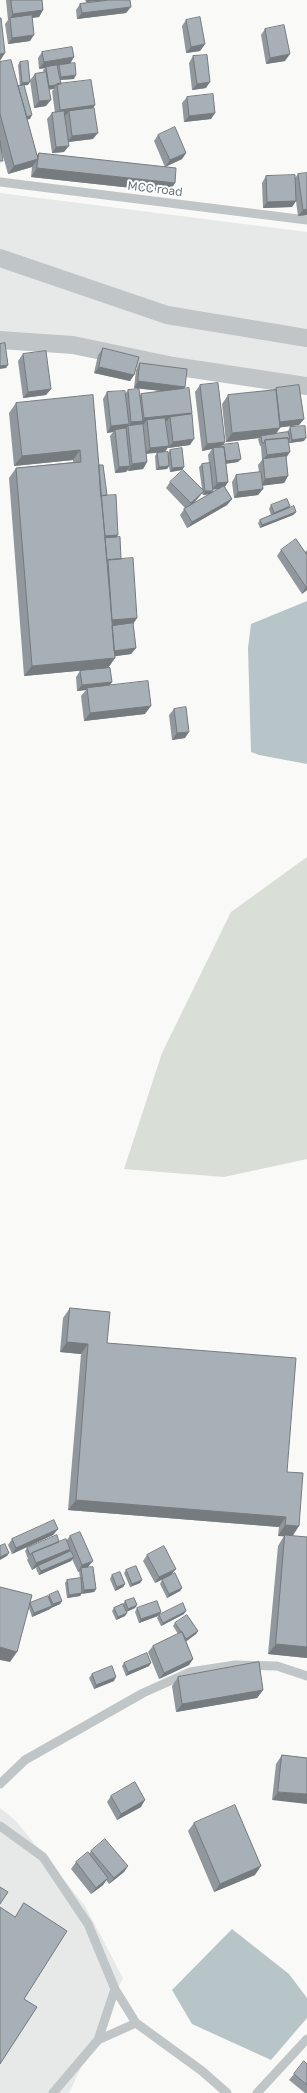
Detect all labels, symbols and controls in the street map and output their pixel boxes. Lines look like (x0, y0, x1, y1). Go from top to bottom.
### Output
street label: MCC road (127, 178, 183, 200)

